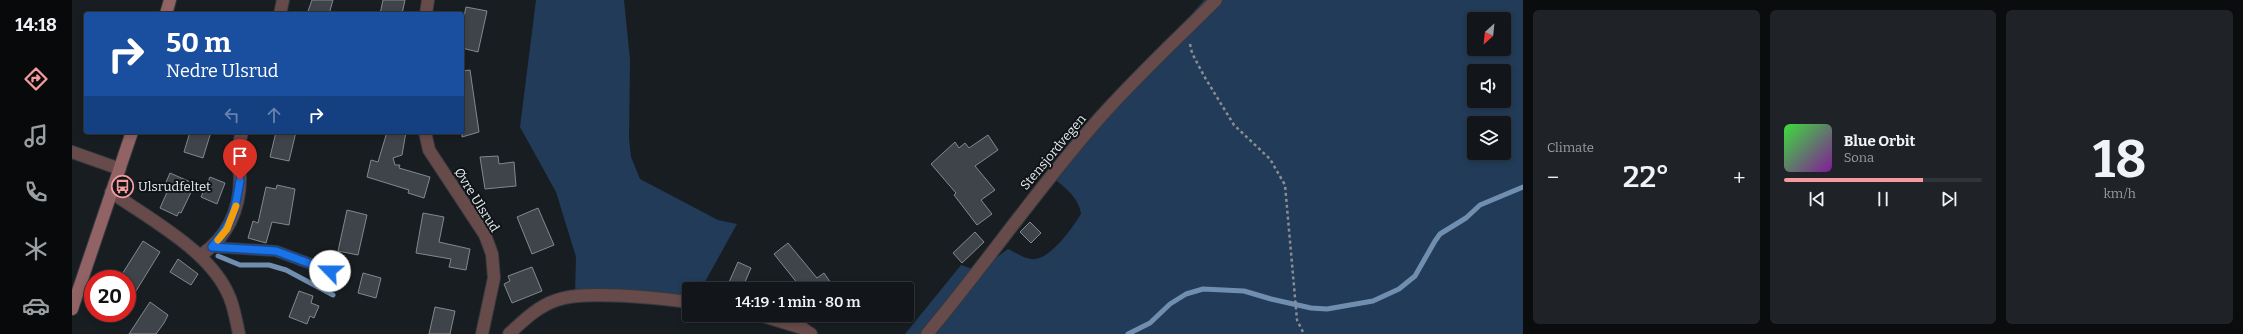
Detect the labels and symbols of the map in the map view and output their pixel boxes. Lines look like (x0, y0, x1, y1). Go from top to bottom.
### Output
north arrow (1467, 12, 1511, 56)
street label: Stensjordvegen (1017, 111, 1089, 193)
pin (223, 139, 257, 180)
street label: Øvre Ulsrud (451, 165, 503, 235)
bus stop icon: Ulsrudfeltet (110, 173, 136, 199)
place label: Ulsrudfeltet (138, 179, 211, 194)
position arrow (309, 250, 351, 292)
speed limit sign: 20 (84, 270, 136, 322)

